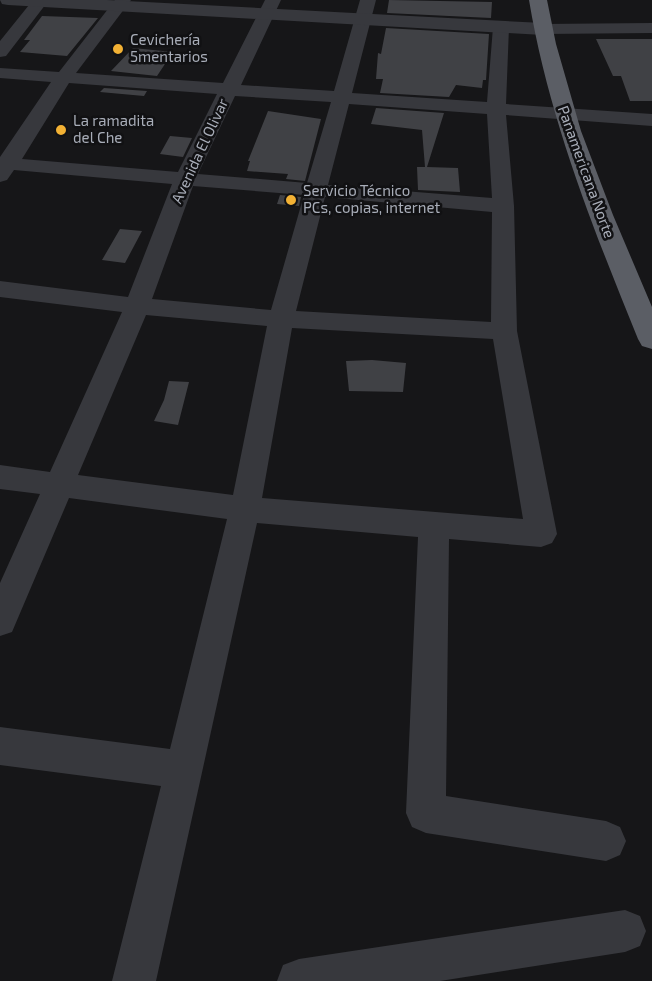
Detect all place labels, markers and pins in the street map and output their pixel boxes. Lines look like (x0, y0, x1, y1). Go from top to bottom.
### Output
place label: Cevichería 5mentarios (130, 30, 208, 65)
marker: Cevichería 5mentarios (111, 42, 125, 56)
place label: La ramadita del Che (73, 111, 154, 146)
marker: La ramadita del Che (54, 123, 68, 137)
place label: Servicio Técnico PCs, copias, internet (303, 181, 441, 216)
marker: Servicio Técnico PCs, copias, internet (284, 193, 298, 207)

